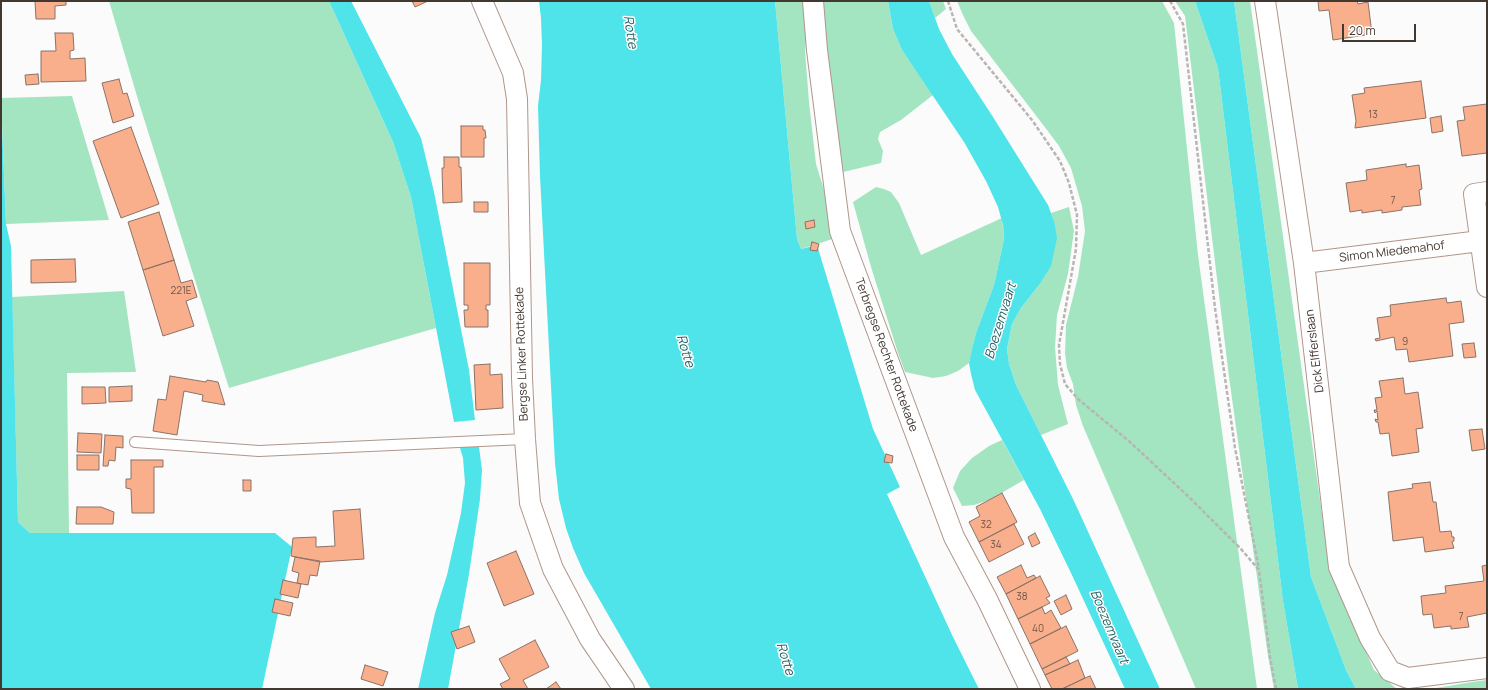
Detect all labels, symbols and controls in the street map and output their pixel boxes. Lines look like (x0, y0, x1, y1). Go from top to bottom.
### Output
water label: Rotte (620, 14, 640, 50)
scale bar (1344, 16, 1418, 42)
text: 20 m (1349, 22, 1376, 39)
house number: 13 (1368, 109, 1378, 121)
house number: 7 (1390, 195, 1396, 207)
street label: Simon Miedemahof (1338, 238, 1446, 266)
street label: Terbregse Rechter Rottekade (851, 276, 921, 434)
water label: Boezemvaart (982, 281, 1020, 361)
house number: 221E (171, 285, 191, 297)
street label: Bergse Linker Rottekade (512, 287, 532, 421)
street label: Dick Elfferslaan (1303, 309, 1327, 393)
water label: Rotte (673, 333, 697, 369)
house number: 9 (1402, 336, 1408, 348)
house number: 32 (980, 519, 992, 531)
house number: 34 (990, 539, 1002, 551)
water label: Boezemvaart (1086, 588, 1132, 666)
house number: 38 (1016, 591, 1028, 603)
house number: 7 (1458, 611, 1464, 623)
house number: 40 (1032, 623, 1044, 635)
water label: Rotte (772, 641, 798, 677)

